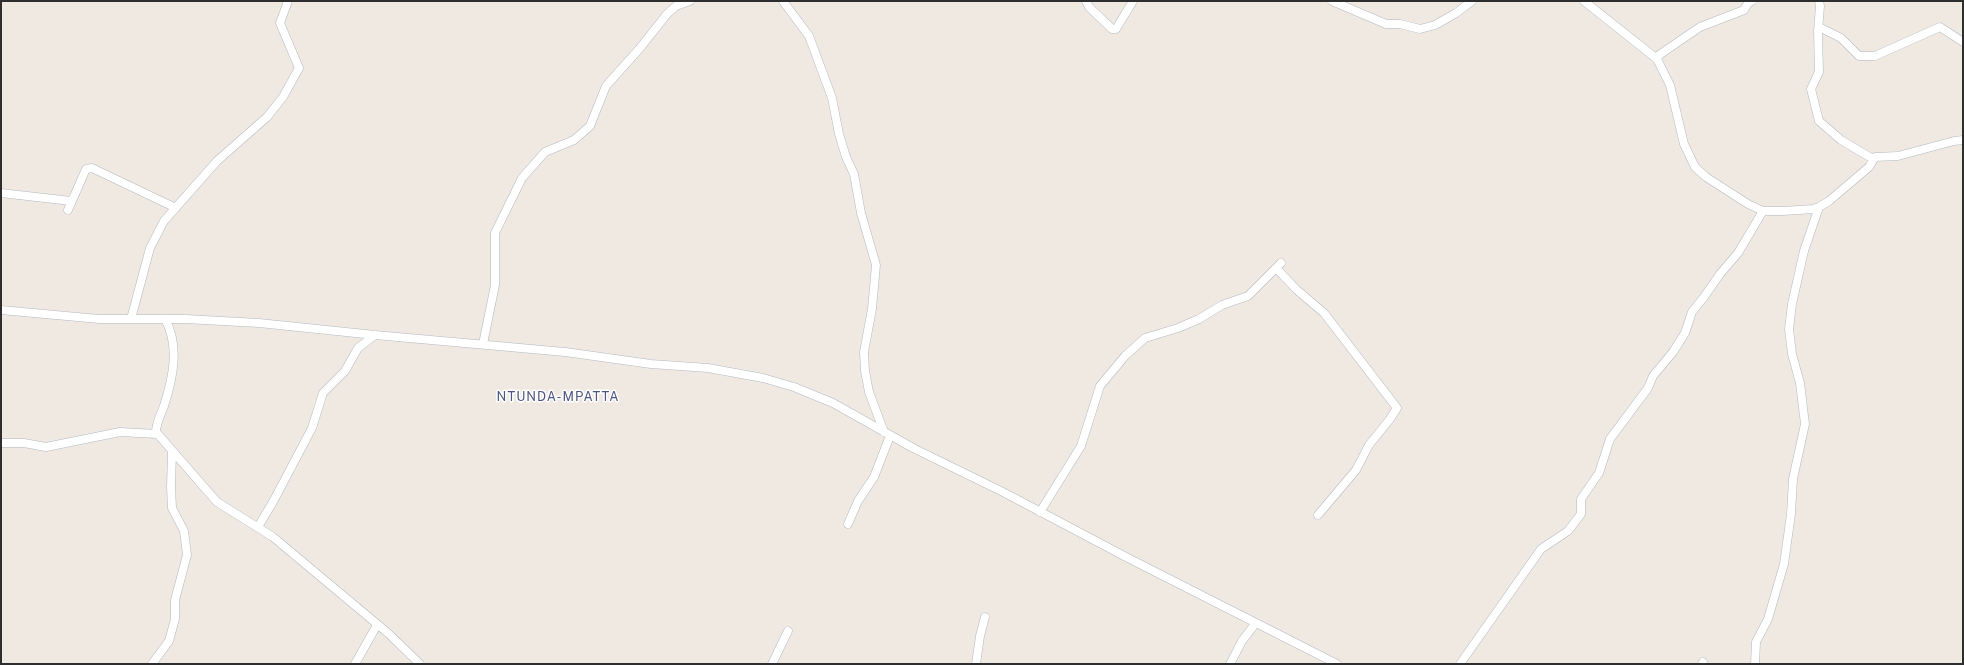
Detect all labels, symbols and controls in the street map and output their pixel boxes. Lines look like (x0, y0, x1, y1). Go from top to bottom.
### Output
district label: NTUNDA-MPATTA (497, 389, 619, 405)

